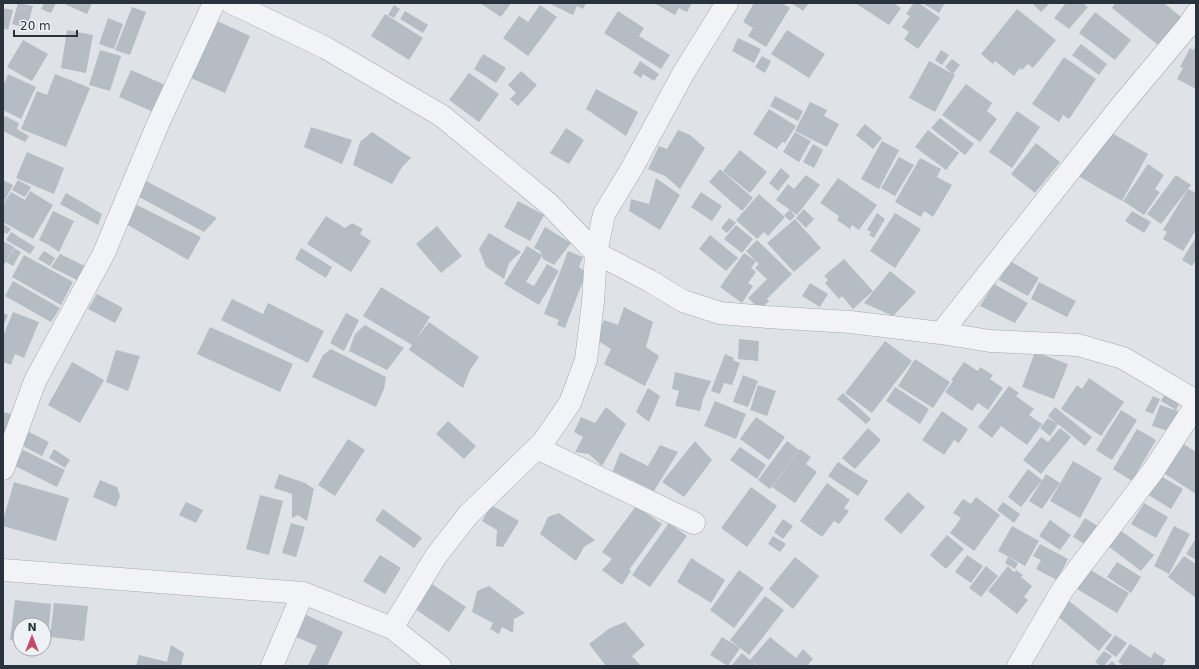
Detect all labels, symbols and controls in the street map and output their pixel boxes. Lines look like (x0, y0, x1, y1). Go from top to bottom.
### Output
scale bar (14, 12, 77, 38)
text: 20 m (20, 19, 51, 33)
north arrow (12, 617, 52, 657)
text: N (27, 621, 37, 634)

